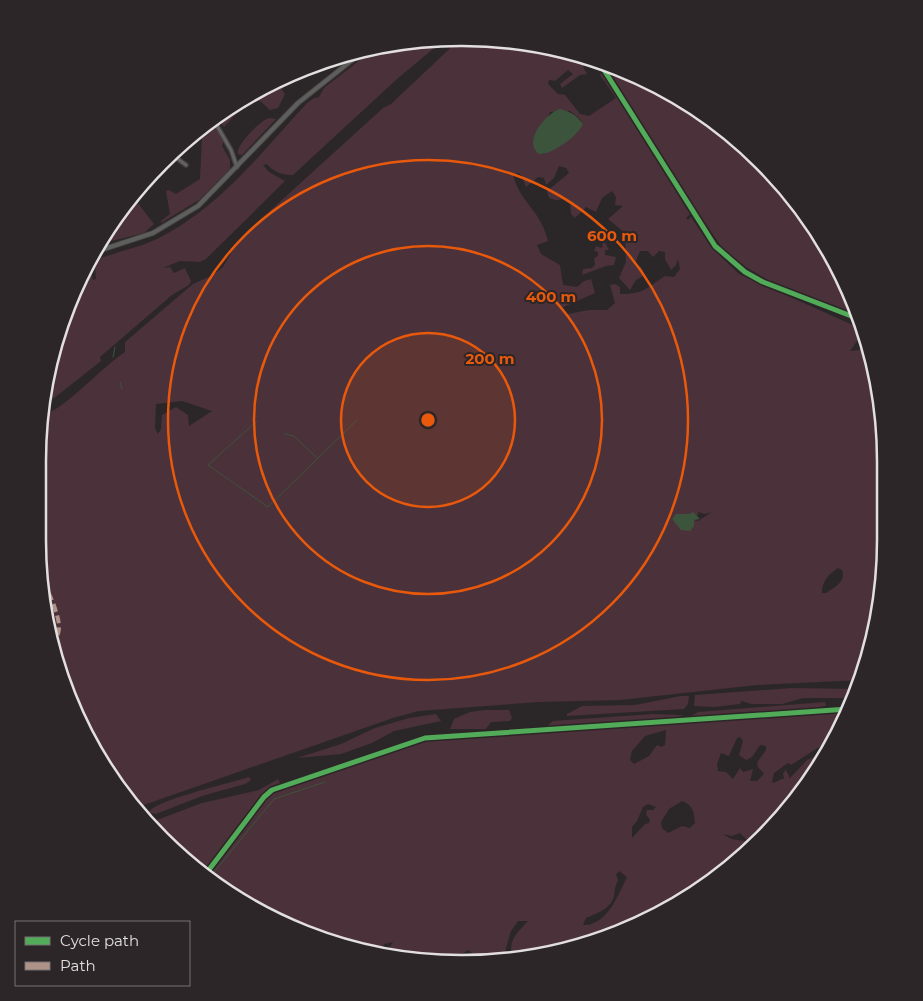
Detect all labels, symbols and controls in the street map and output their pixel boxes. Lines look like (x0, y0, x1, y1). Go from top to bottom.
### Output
text: 600 m (587, 226, 637, 245)
text: 400 m (526, 287, 576, 306)
text: 200 m (465, 349, 515, 368)
centre of rings (419, 411, 437, 429)
legend (15, 921, 190, 986)
text: Cycle path (60, 931, 139, 950)
text: Path (60, 956, 96, 975)

